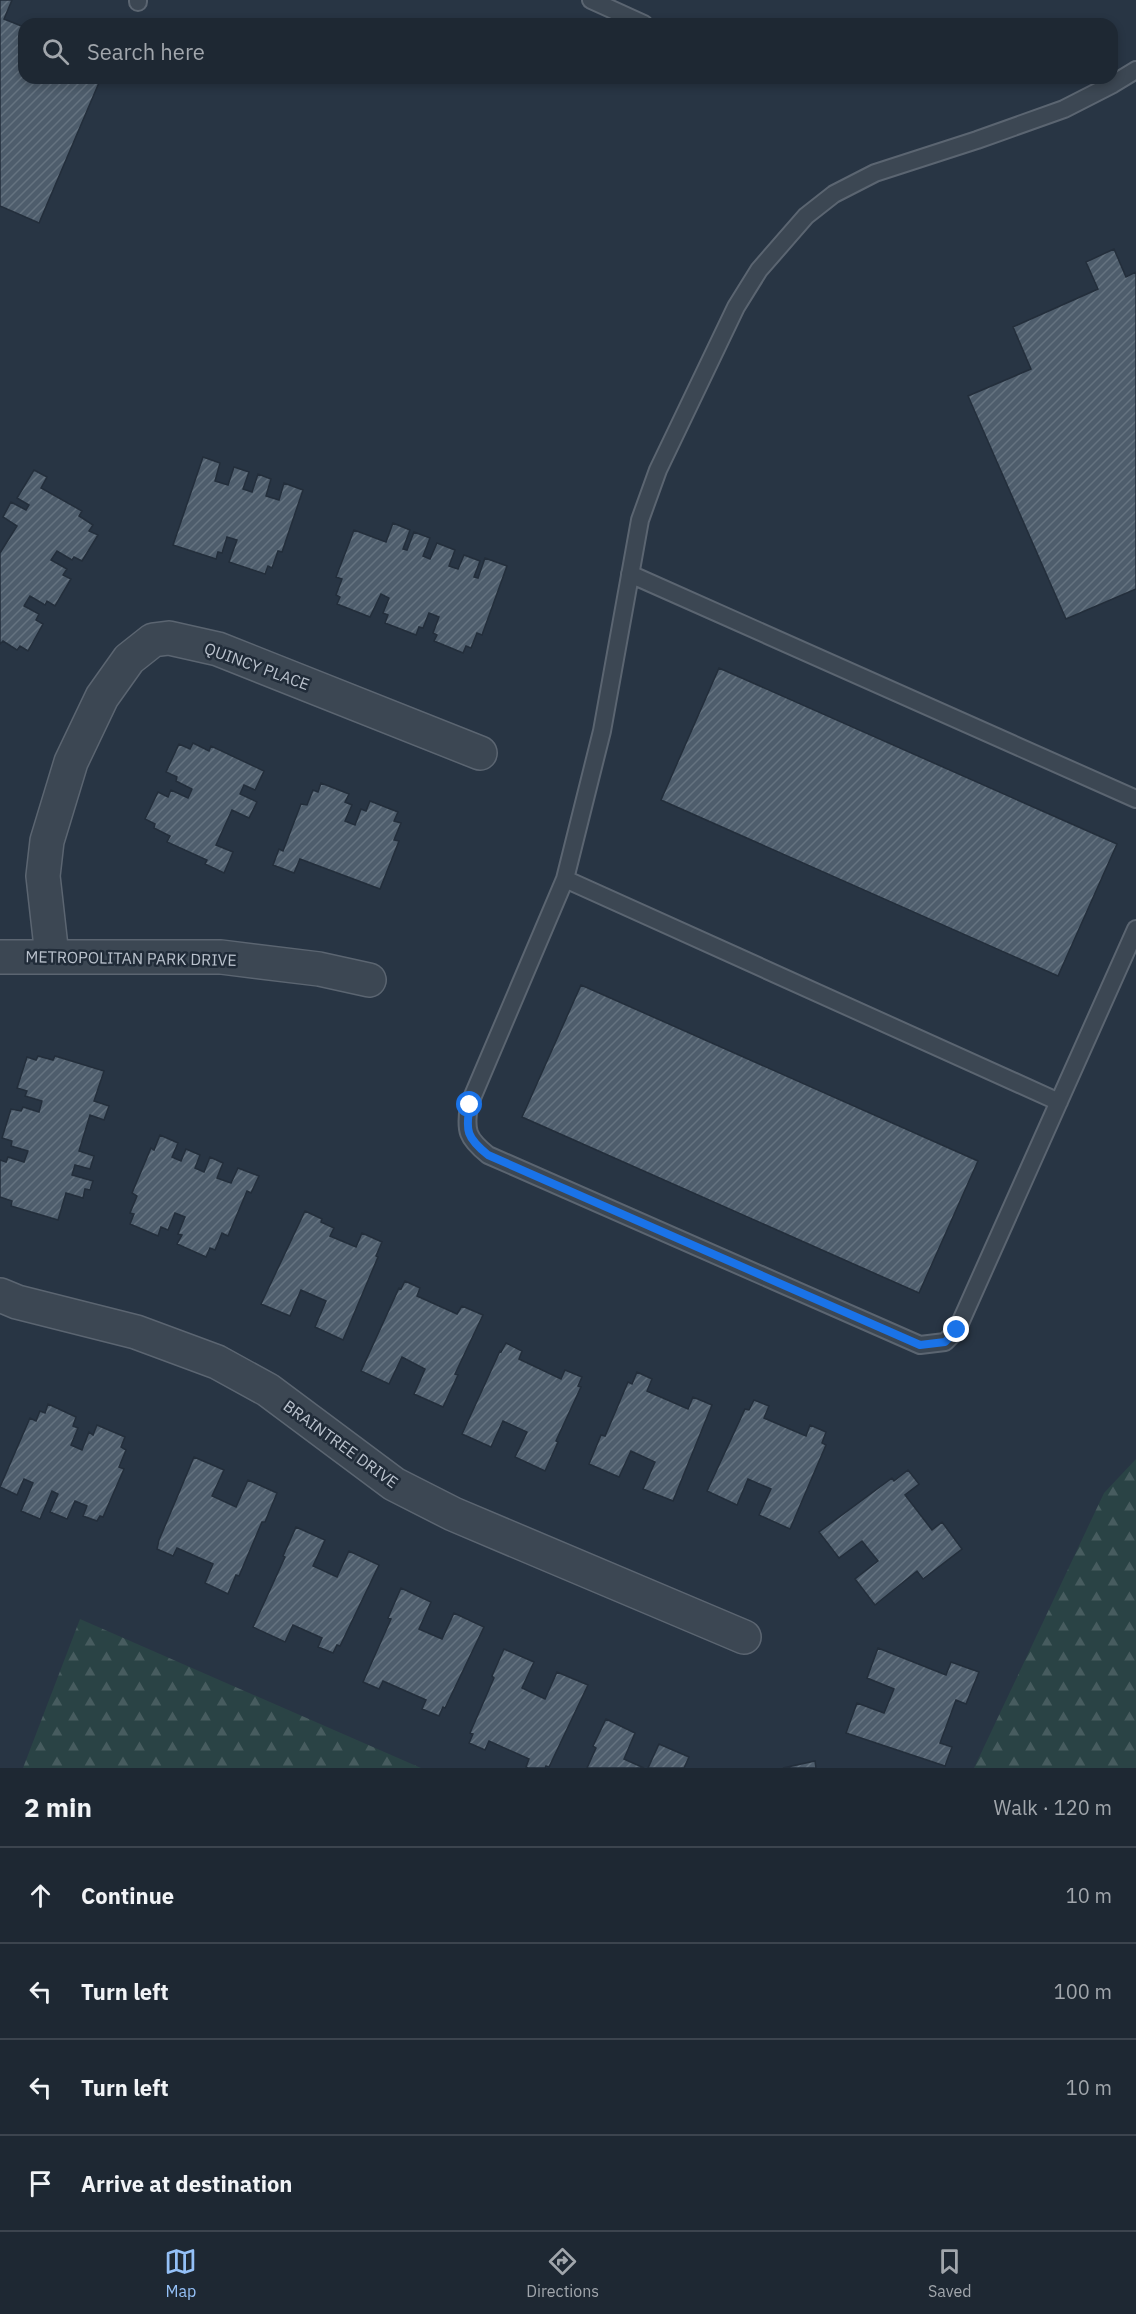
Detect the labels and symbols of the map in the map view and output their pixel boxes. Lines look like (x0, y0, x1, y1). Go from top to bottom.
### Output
street label: QUINCY PLACE (202, 638, 312, 694)
street label: METROPOLITAN PARK DRIVE (25, 946, 237, 970)
route start (456, 1091, 482, 1117)
route end (943, 1316, 969, 1342)
street label: BRAINTREE DRIVE (280, 1396, 402, 1492)

